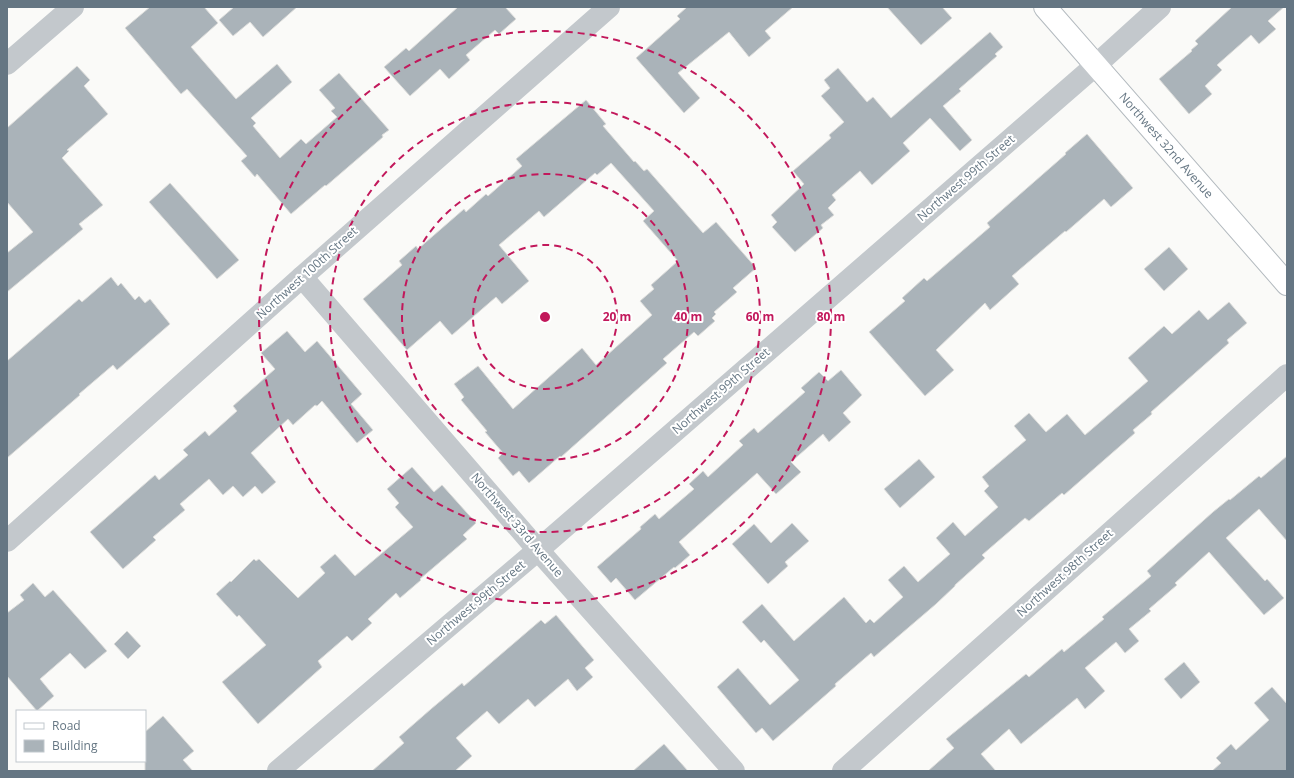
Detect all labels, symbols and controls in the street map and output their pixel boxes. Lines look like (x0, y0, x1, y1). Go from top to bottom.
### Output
street label: Northwest 32nd Avenue (1115, 89, 1218, 202)
street label: Northwest 99th Street (913, 131, 1018, 225)
street label: Northwest 100th Street (252, 223, 361, 323)
text: 20 m (603, 308, 631, 325)
text: 40 m (674, 308, 702, 325)
text: 60 m (746, 308, 774, 325)
text: 80 m (817, 308, 845, 325)
centre of rings (538, 310, 552, 324)
street label: Northwest 99th Street (668, 344, 773, 438)
street label: Northwest 33rd Avenue (467, 469, 568, 581)
street label: Northwest 98th Street (1013, 525, 1116, 620)
street label: Northwest 99th Street (423, 556, 529, 649)
legend (16, 710, 146, 762)
text: Road (52, 717, 81, 734)
text: Building (52, 737, 98, 754)

